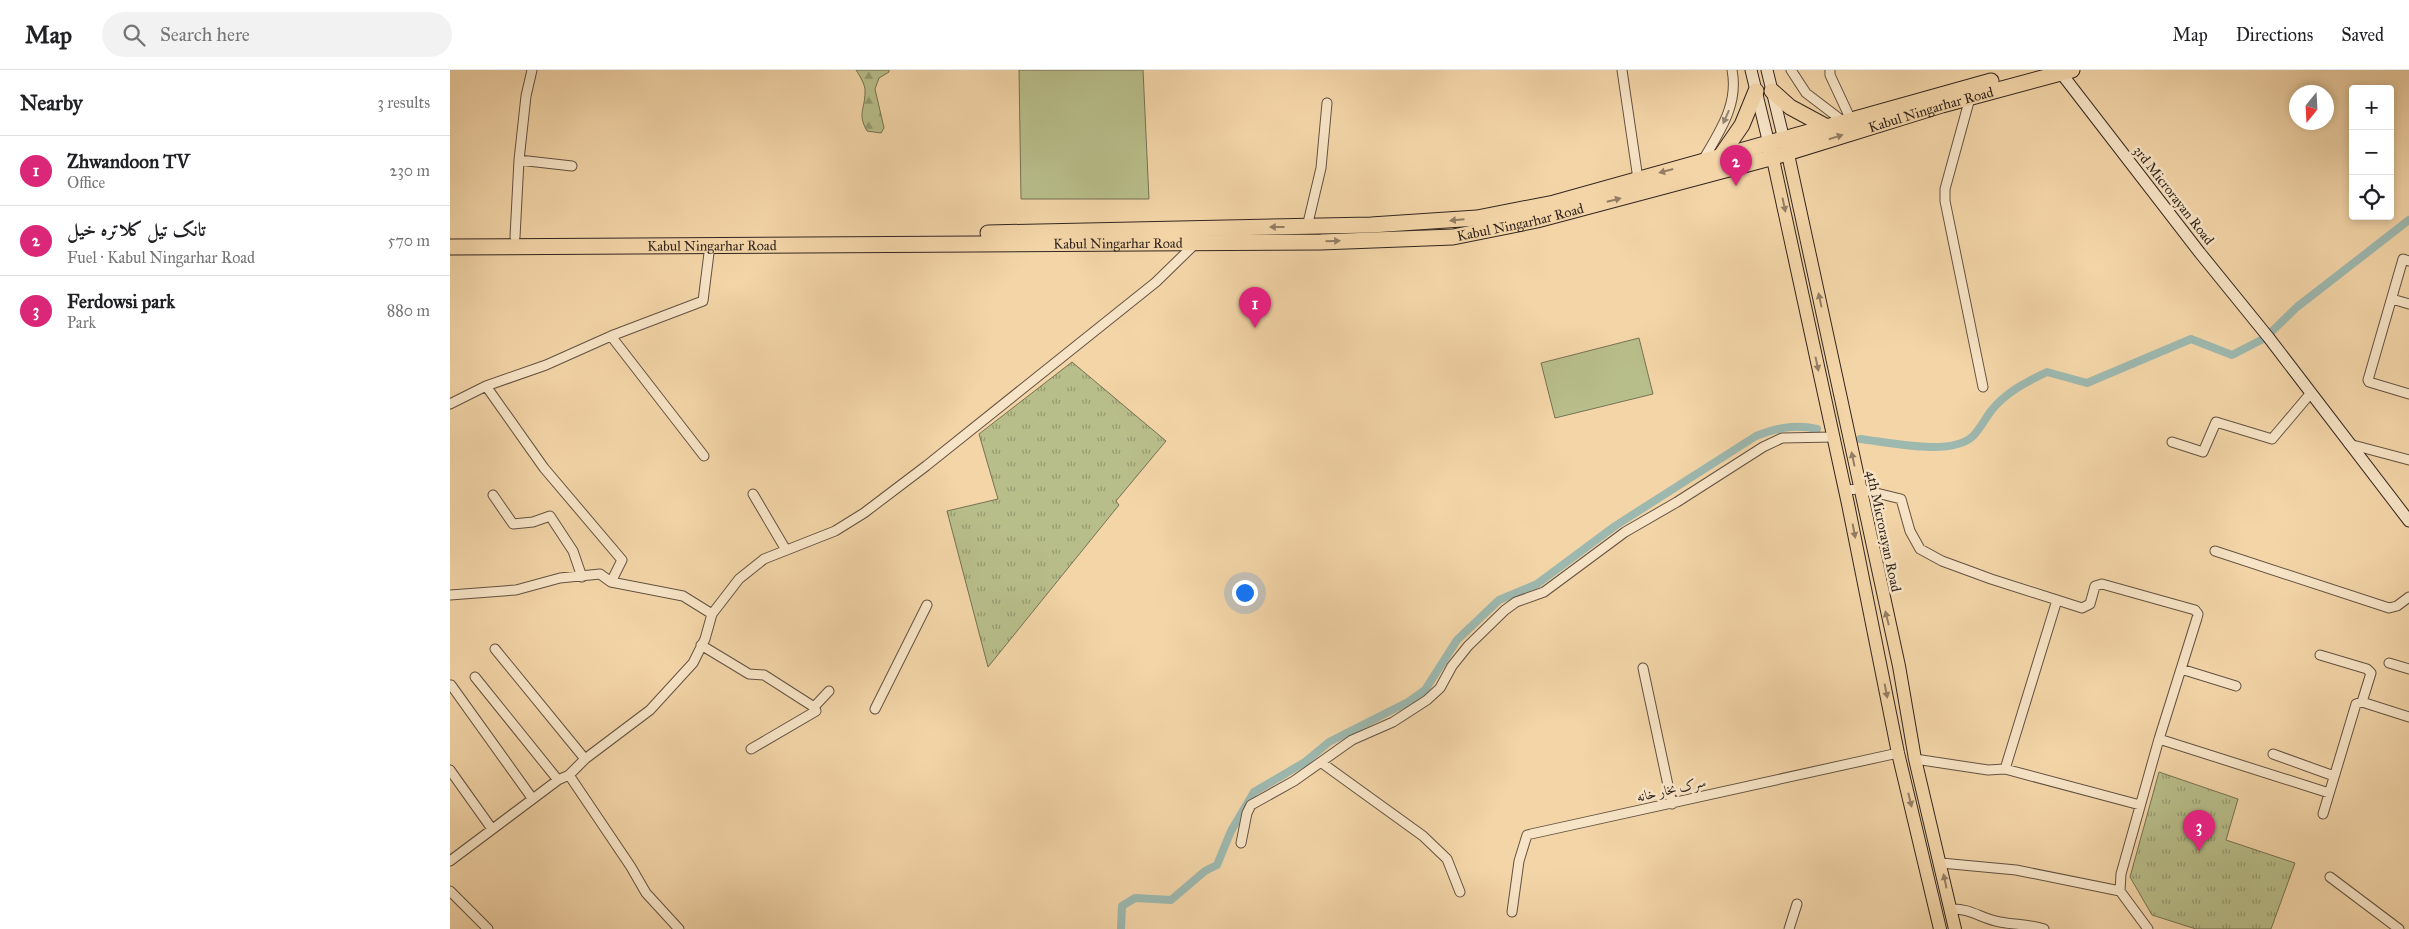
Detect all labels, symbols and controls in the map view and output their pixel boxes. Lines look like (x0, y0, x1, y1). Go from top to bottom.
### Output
search box (102, 12, 452, 57)
text: Map (25, 20, 72, 50)
icon: search (120, 21, 148, 49)
text: Search here (160, 23, 250, 46)
text: Map (2172, 24, 2208, 46)
text: Directions (2236, 24, 2313, 46)
text: Saved (2341, 24, 2384, 46)
street label: Kabul Ningarhar Road (1866, 84, 1995, 136)
north arrow (2289, 85, 2334, 130)
map controls (2349, 85, 2394, 220)
button: + (2349, 85, 2394, 130)
text: Nearby (20, 90, 83, 116)
text: 3 results (377, 93, 430, 112)
one-way arrow (1722, 110, 1730, 124)
button: − (2349, 130, 2394, 175)
one-way arrow (1828, 132, 1843, 140)
street label: 3rd Microrayan Road (2130, 142, 2218, 248)
pin: 2 (1720, 145, 1752, 186)
text: Zhwandoon TV (67, 150, 190, 173)
text: 1 (33, 161, 39, 180)
text: 230 m (390, 161, 430, 180)
one-way arrow (1658, 168, 1673, 176)
text: Office (67, 173, 105, 192)
button: locate (2349, 175, 2394, 220)
one-way arrow (1606, 196, 1621, 204)
one-way arrow (1780, 197, 1788, 212)
street label: Kabul Ningarhar Road (1455, 200, 1586, 245)
one-way arrow (1449, 216, 1465, 224)
text: تانک تیل کلاتره خیل (67, 218, 206, 241)
one-way arrow (1269, 223, 1285, 231)
text: 2 (32, 231, 40, 250)
text: 570 m (388, 231, 430, 250)
street label: Kabul Ningarhar Road (1053, 235, 1183, 253)
street label: Kabul Ningarhar Road (647, 237, 777, 255)
one-way arrow (1326, 237, 1342, 245)
text: Fuel · Kabul Ningarhar Road (67, 248, 255, 267)
pin: 1 (1239, 287, 1271, 328)
text: Ferdowsi park (67, 290, 175, 313)
one-way arrow (1816, 293, 1824, 308)
text: 3 (33, 301, 39, 320)
text: 880 m (387, 301, 430, 320)
text: Park (67, 313, 96, 332)
one-way arrow (1813, 356, 1821, 371)
one-way arrow (1849, 451, 1857, 467)
street label: 4th Microrayan Road (1862, 469, 1905, 593)
one-way arrow (1850, 524, 1858, 540)
your location (1232, 580, 1258, 606)
one-way arrow (1883, 611, 1891, 626)
one-way arrow (1882, 683, 1890, 698)
street label: سرک بخار خانه (1635, 773, 1708, 807)
one-way arrow (1906, 792, 1914, 808)
pin: 3 (2183, 810, 2215, 851)
one-way arrow (1941, 874, 1949, 889)

